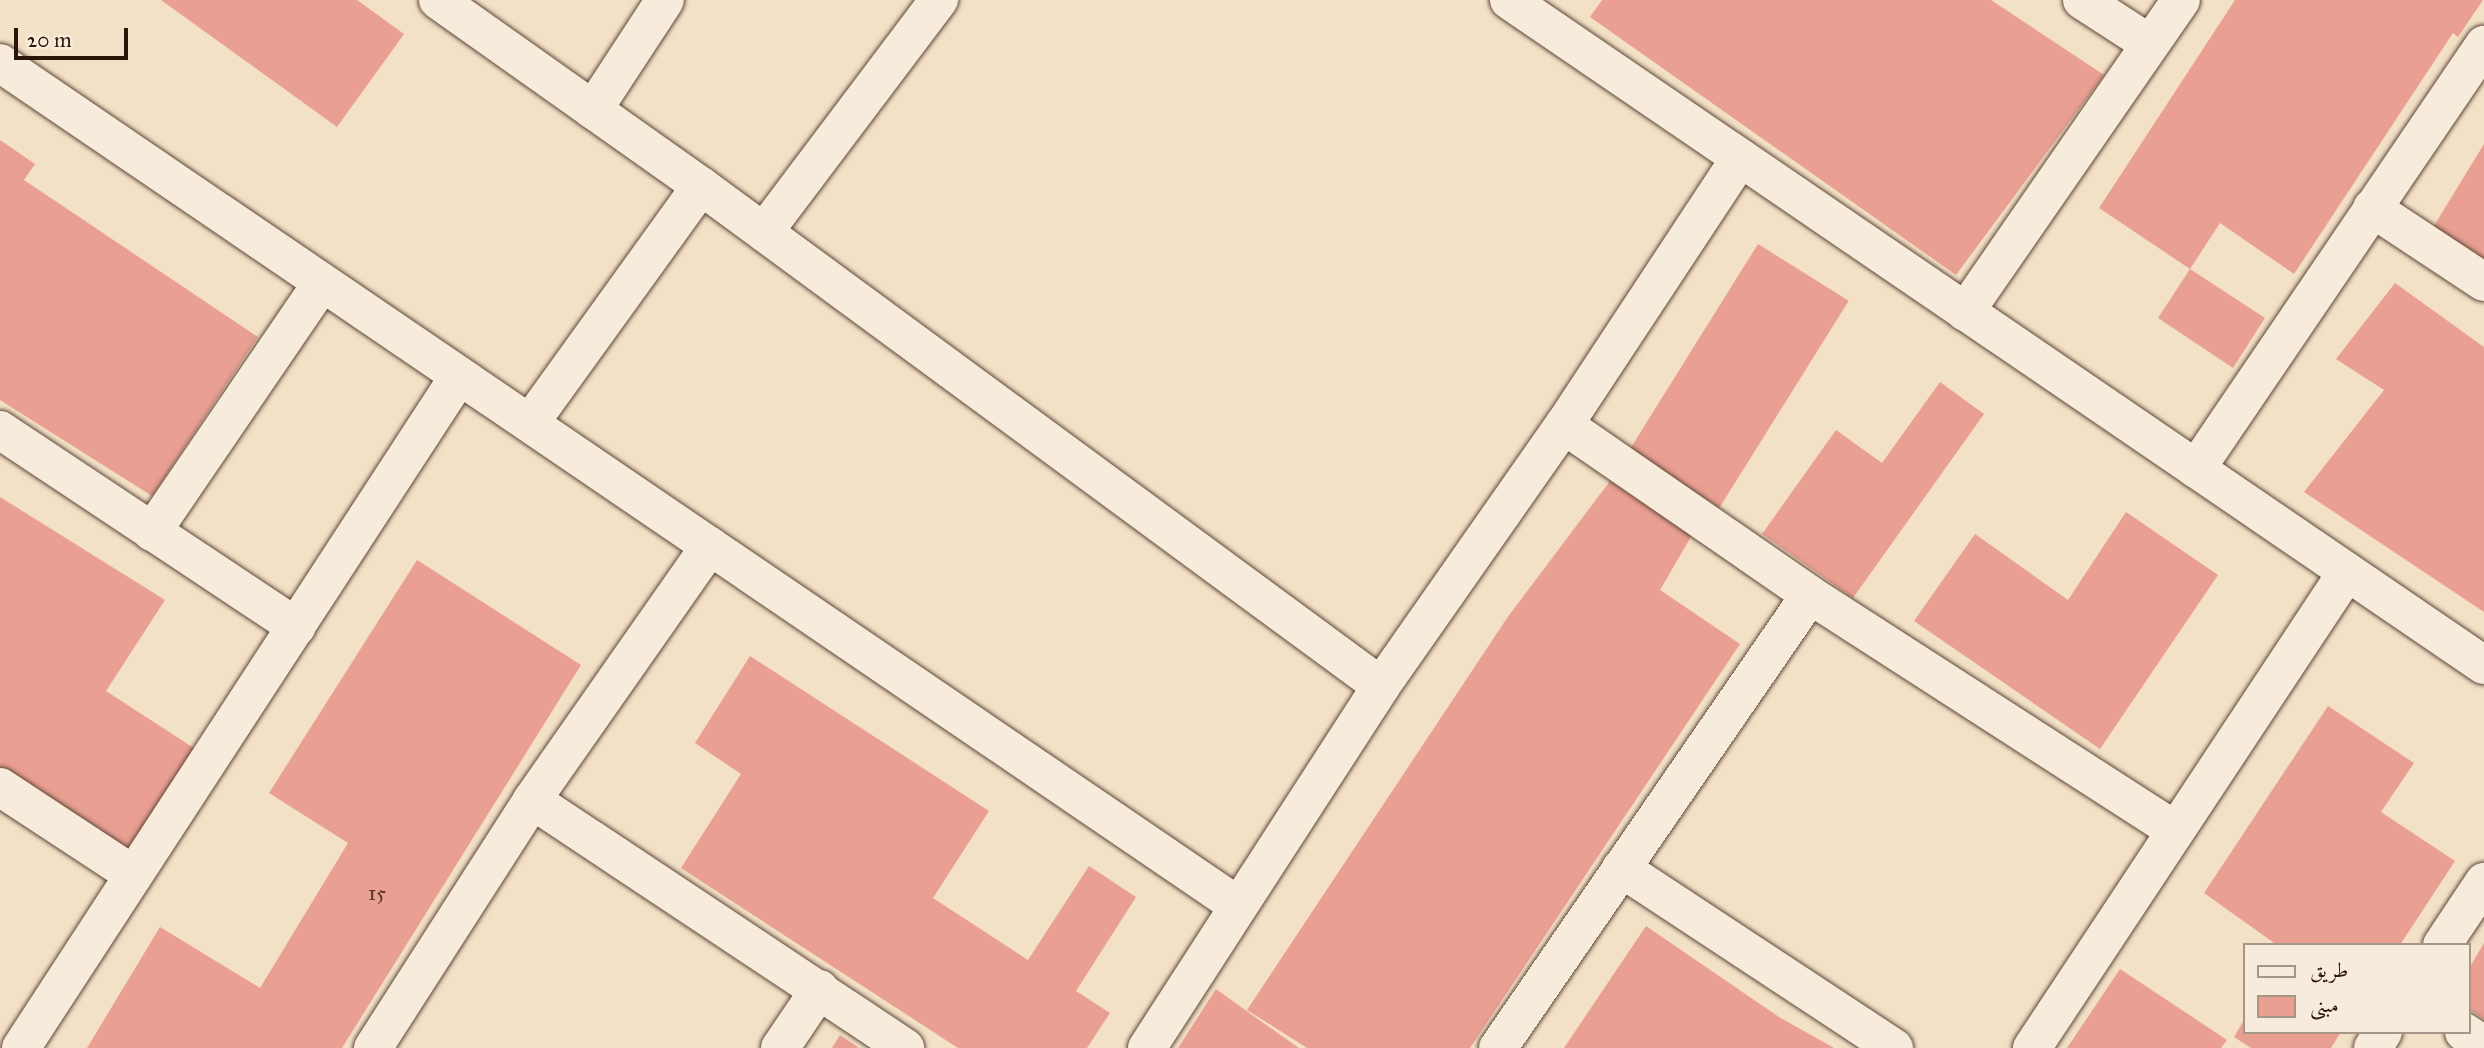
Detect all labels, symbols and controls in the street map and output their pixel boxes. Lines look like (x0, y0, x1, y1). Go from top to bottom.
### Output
scale bar (18, 14, 131, 58)
text: 20 m (27, 27, 72, 53)
house number: 15 (368, 880, 386, 906)
legend (2242, 943, 2470, 1034)
text: طريق (2310, 957, 2348, 983)
text: مبنى (2310, 992, 2339, 1018)

